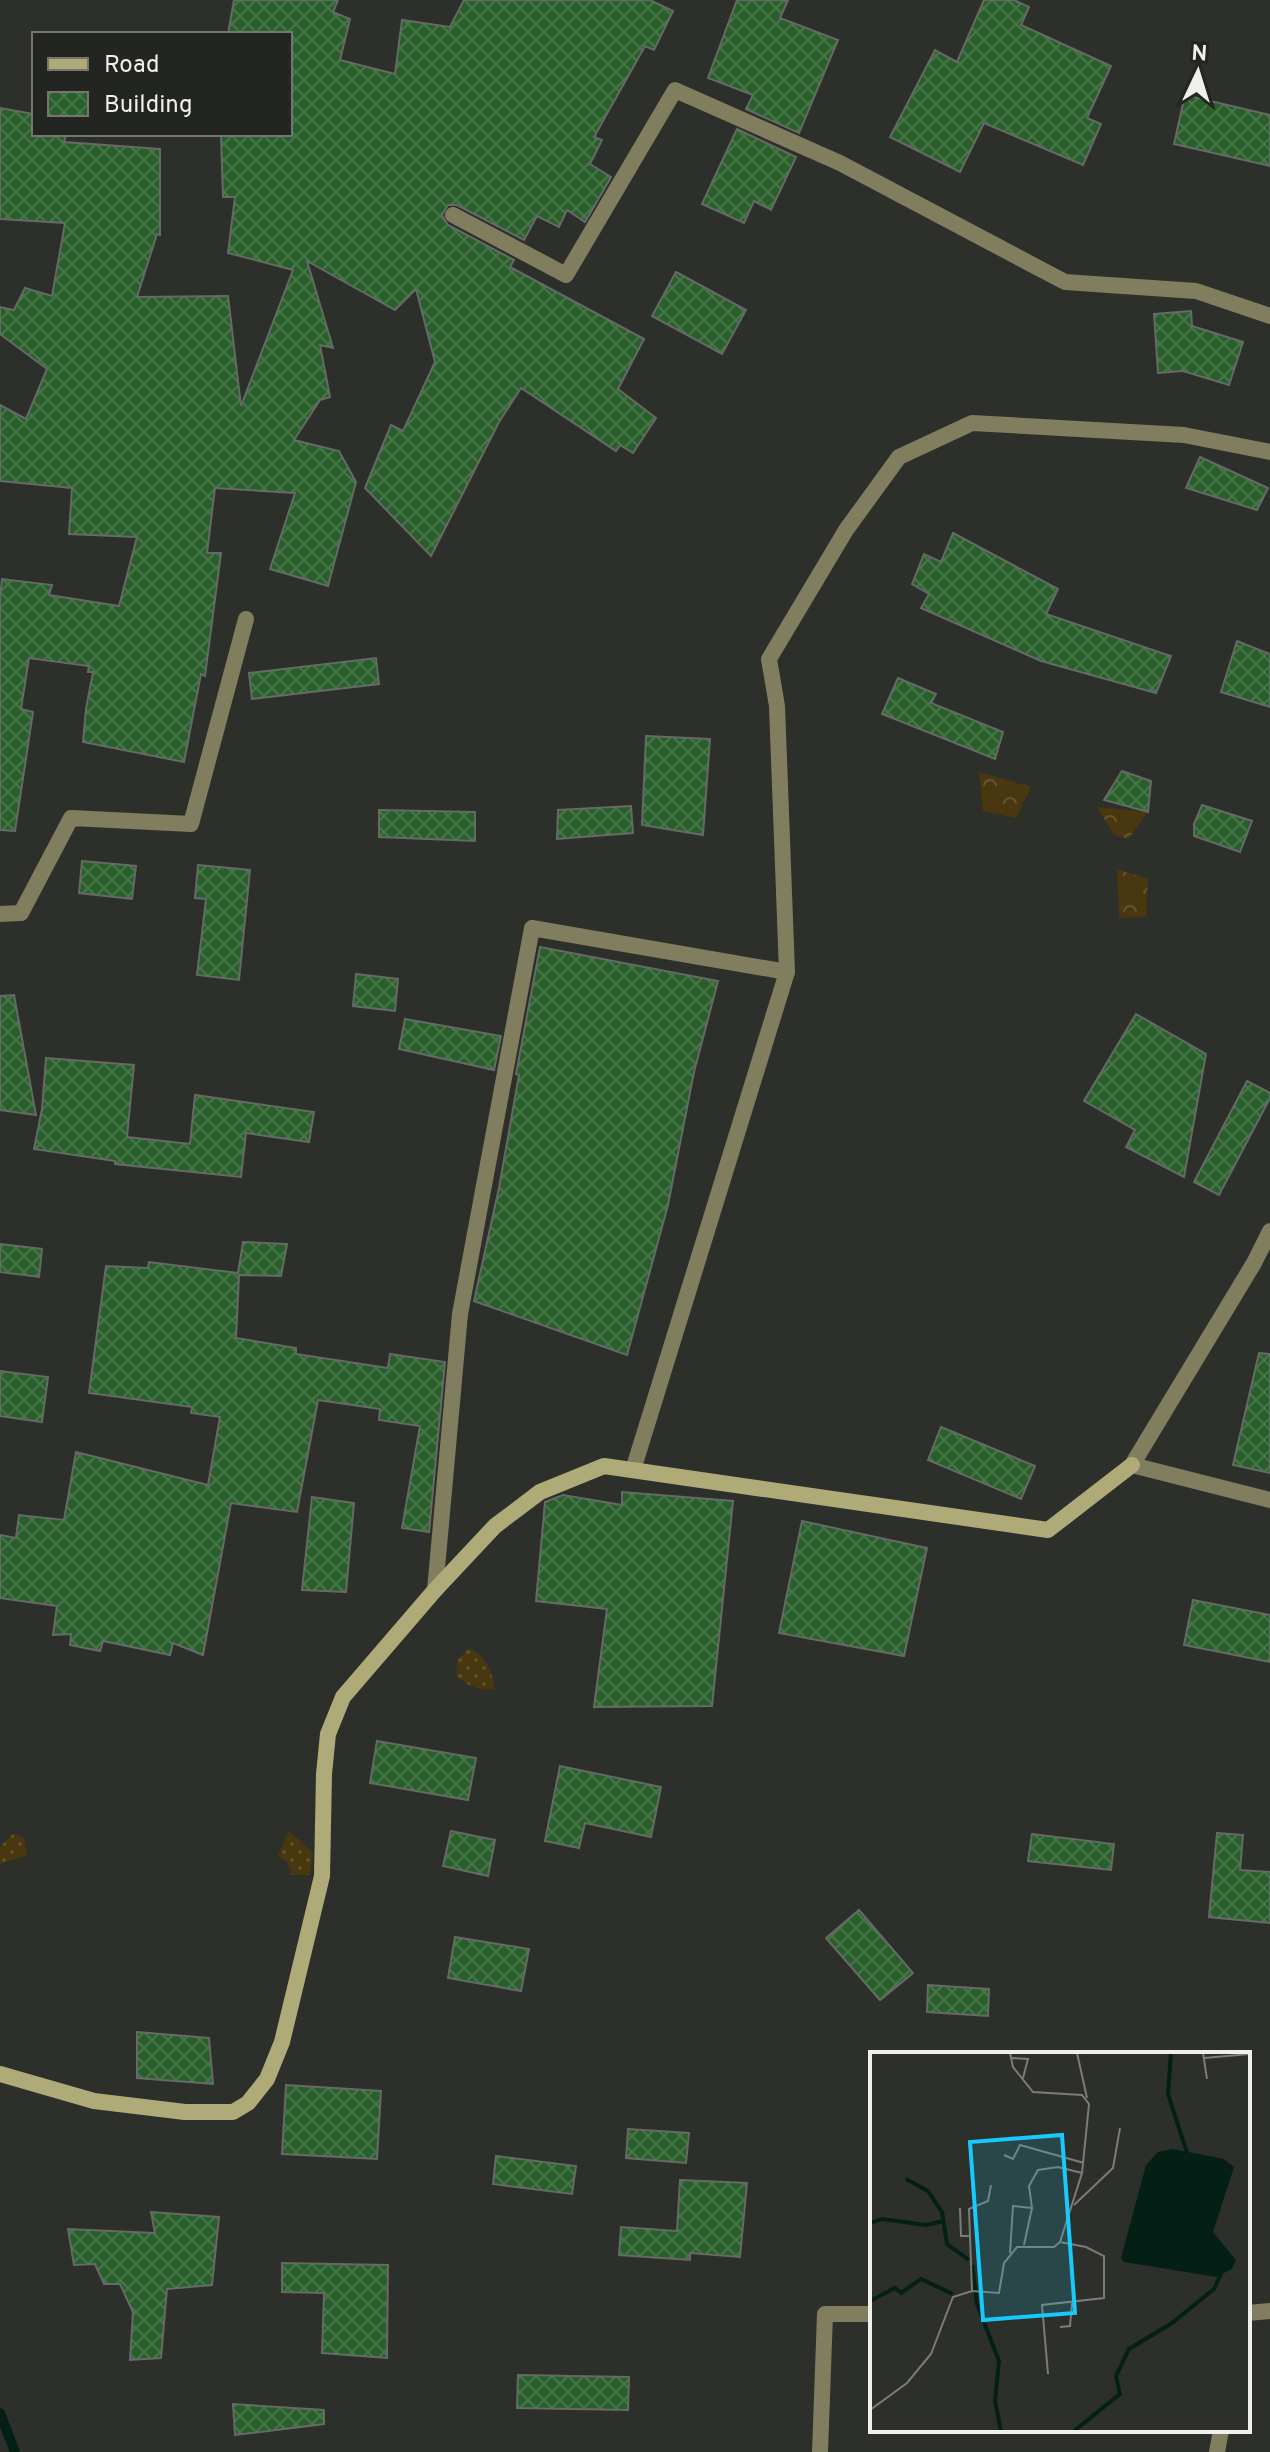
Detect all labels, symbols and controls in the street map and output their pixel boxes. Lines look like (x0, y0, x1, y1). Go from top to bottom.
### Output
legend (32, 32, 292, 136)
north arrow (1158, 32, 1238, 112)
text: N (1190, 41, 1208, 69)
text: Road (104, 51, 160, 81)
text: Building (104, 91, 193, 121)
inset map (870, 2052, 1250, 2432)

